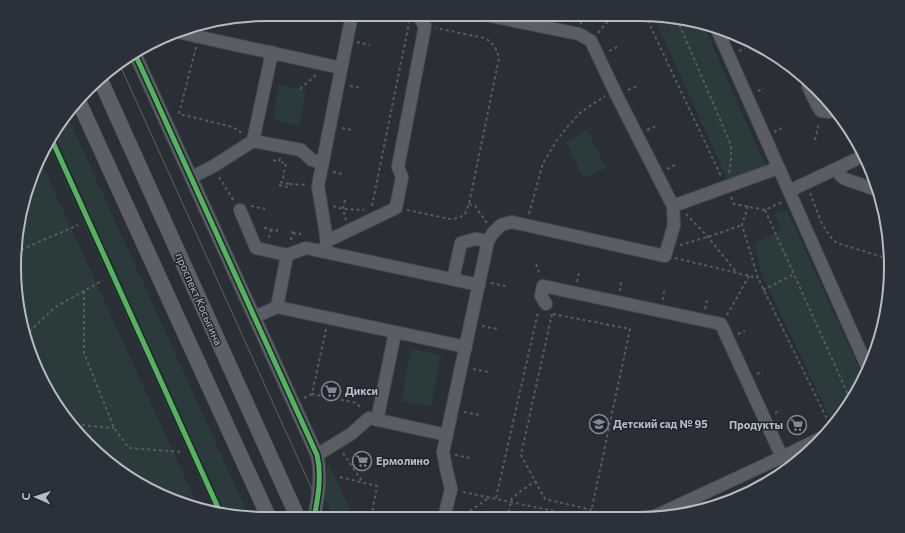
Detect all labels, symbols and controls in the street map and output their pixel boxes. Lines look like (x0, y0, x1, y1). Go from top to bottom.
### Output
street label: проспект Косыгина (173, 250, 226, 347)
supermarket icon: Дикси (320, 380, 342, 402)
place label: Дикси (345, 384, 378, 397)
school or university icon: Детский сад № 95 (588, 413, 610, 435)
supermarket icon: Продукты (786, 414, 808, 436)
place label: Детский сад № 95 (613, 417, 708, 430)
place label: Продукты (729, 418, 783, 431)
supermarket icon: Ермолино (351, 450, 373, 472)
place label: Ермолино (376, 454, 430, 467)
north arrow (16, 477, 56, 517)
text: С (19, 492, 32, 501)

